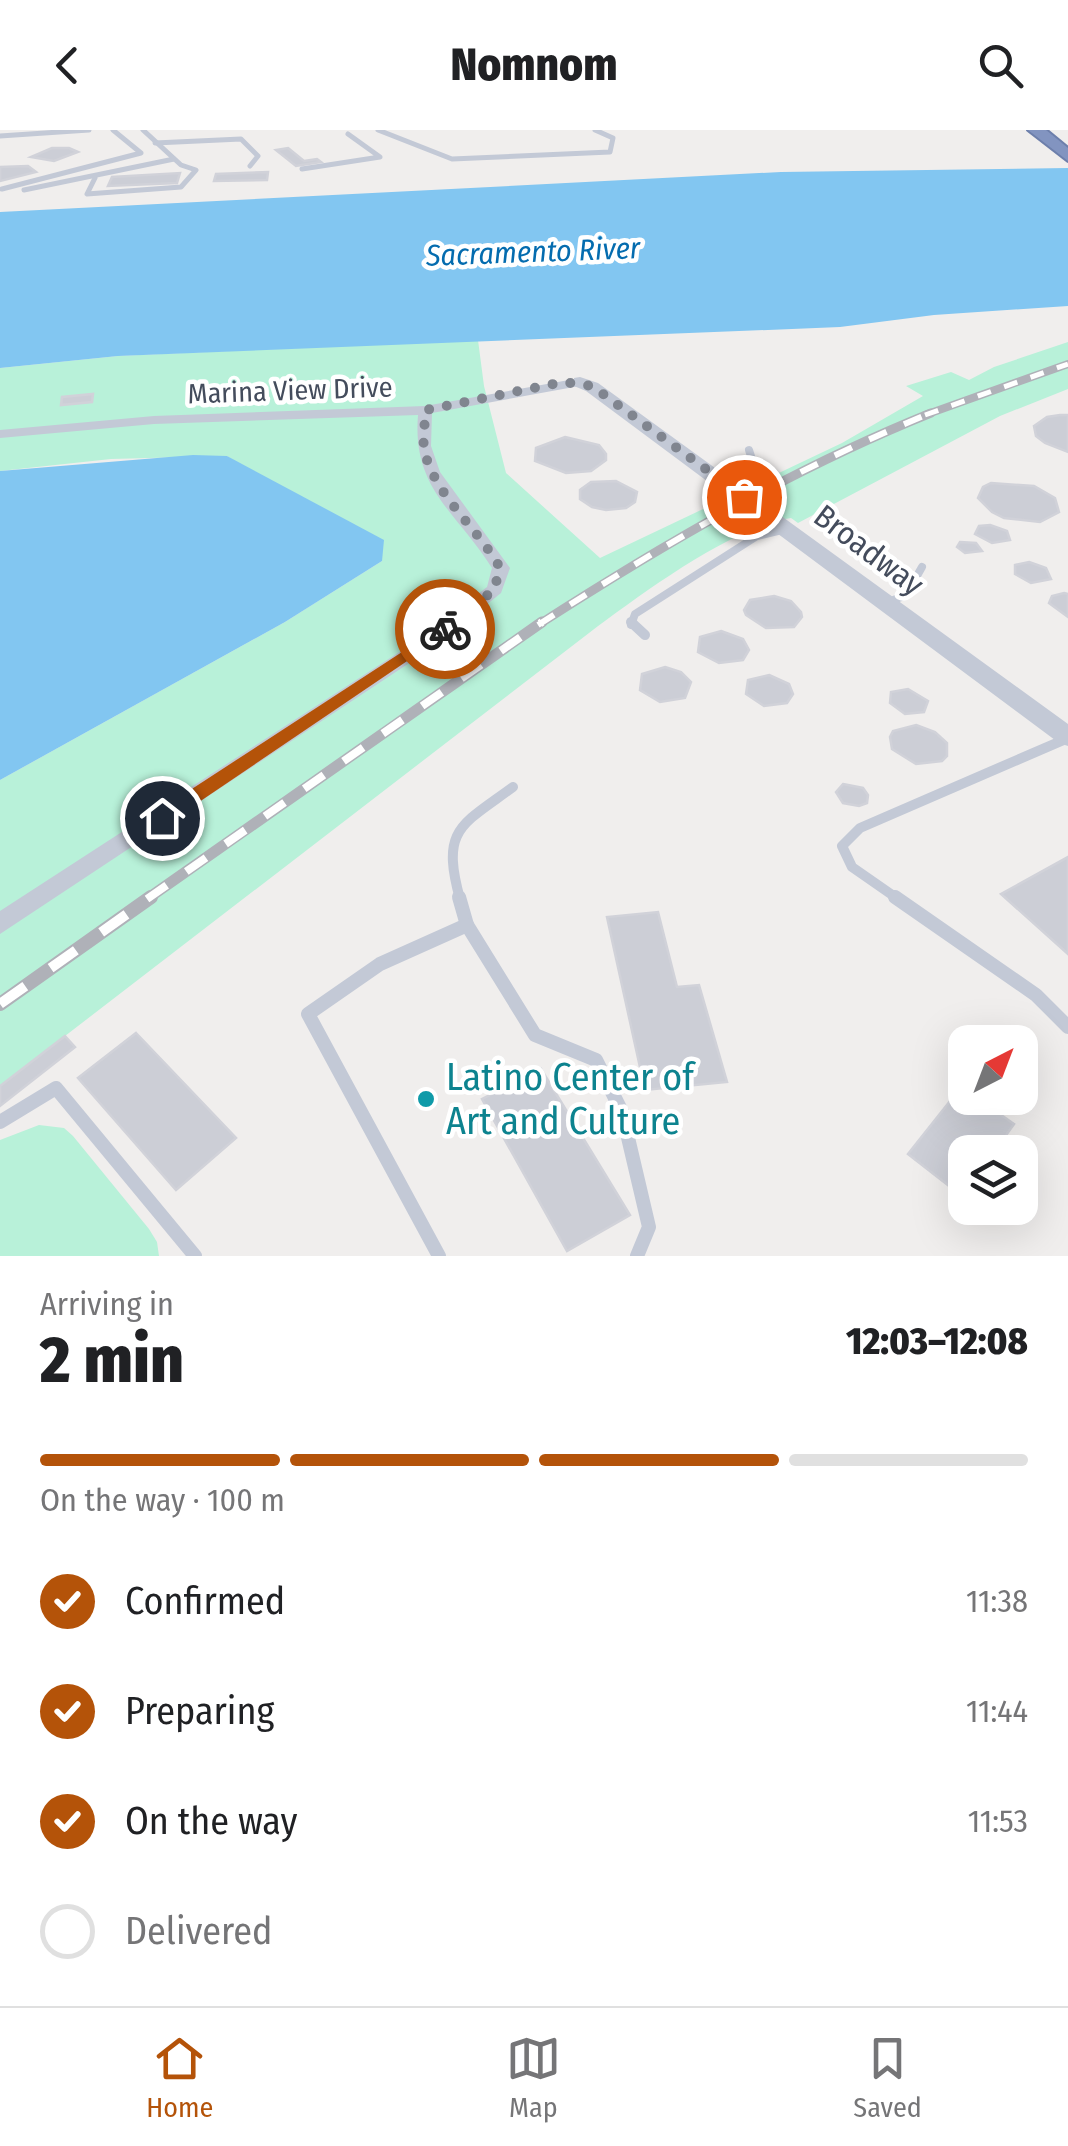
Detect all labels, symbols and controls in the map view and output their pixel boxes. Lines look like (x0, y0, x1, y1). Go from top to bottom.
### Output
icon: back (40, 38, 95, 93)
text: Nomnom (451, 38, 617, 92)
icon: search (973, 38, 1028, 93)
water label: Sacramento River (424, 230, 642, 274)
street label: Marina View Drive (187, 370, 393, 411)
pin (702, 455, 787, 540)
icon: bag (717, 470, 772, 525)
street label: Broadway (807, 497, 932, 604)
courier (395, 579, 495, 679)
icon: bike (418, 602, 473, 657)
pin (120, 776, 205, 861)
icon: home (135, 791, 190, 846)
north arrow (948, 1025, 1038, 1115)
map controls (948, 1025, 1038, 1225)
place label: Latino Center of Art and Culture (446, 1054, 696, 1144)
marker: Latino Center of Art and Culture (415, 1088, 437, 1110)
button: layers (948, 1135, 1038, 1225)
text: Arriving in (40, 1285, 174, 1323)
text: 12:03–12:08 (846, 1318, 1028, 1364)
text: 2 min (40, 1321, 184, 1399)
text: On the way · 100 m (40, 1481, 285, 1519)
icon: check (40, 1574, 95, 1629)
text: Confirmed (125, 1578, 285, 1624)
text: 11:38 (966, 1582, 1028, 1620)
icon: check (40, 1684, 95, 1739)
text: Preparing (125, 1688, 274, 1734)
text: 11:44 (966, 1692, 1028, 1730)
icon: check (40, 1794, 95, 1849)
text: On the way (125, 1798, 297, 1844)
text: 11:53 (968, 1802, 1028, 1840)
text: Delivered (125, 1908, 272, 1954)
tab: Home (146, 2031, 213, 2124)
tab: Map (506, 2031, 561, 2124)
tab: Saved (853, 2031, 922, 2124)

